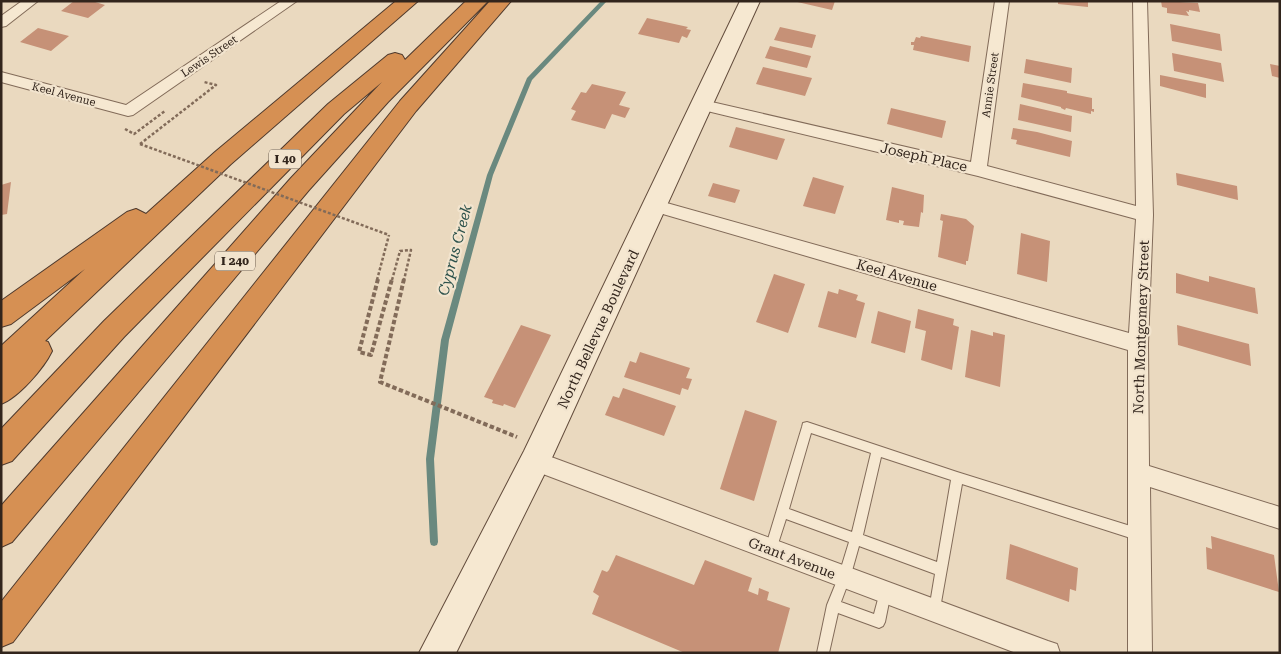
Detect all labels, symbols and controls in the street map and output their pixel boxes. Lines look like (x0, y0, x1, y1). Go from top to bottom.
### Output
street label: Lewis Street (179, 33, 240, 80)
street label: Annie Street (979, 52, 1002, 119)
street label: Keel Avenue (31, 80, 97, 109)
street label: Joseph Place (879, 139, 969, 175)
road number: I 40 (269, 150, 301, 168)
water label: Cyprus Creek (434, 202, 476, 298)
street label: North Montgomery Street (1130, 240, 1152, 414)
street label: North Bellevue Boulevard (554, 247, 642, 411)
road number: I 240 (215, 252, 255, 270)
street label: Keel Avenue (855, 256, 940, 294)
street label: Grant Avenue (746, 534, 838, 582)

